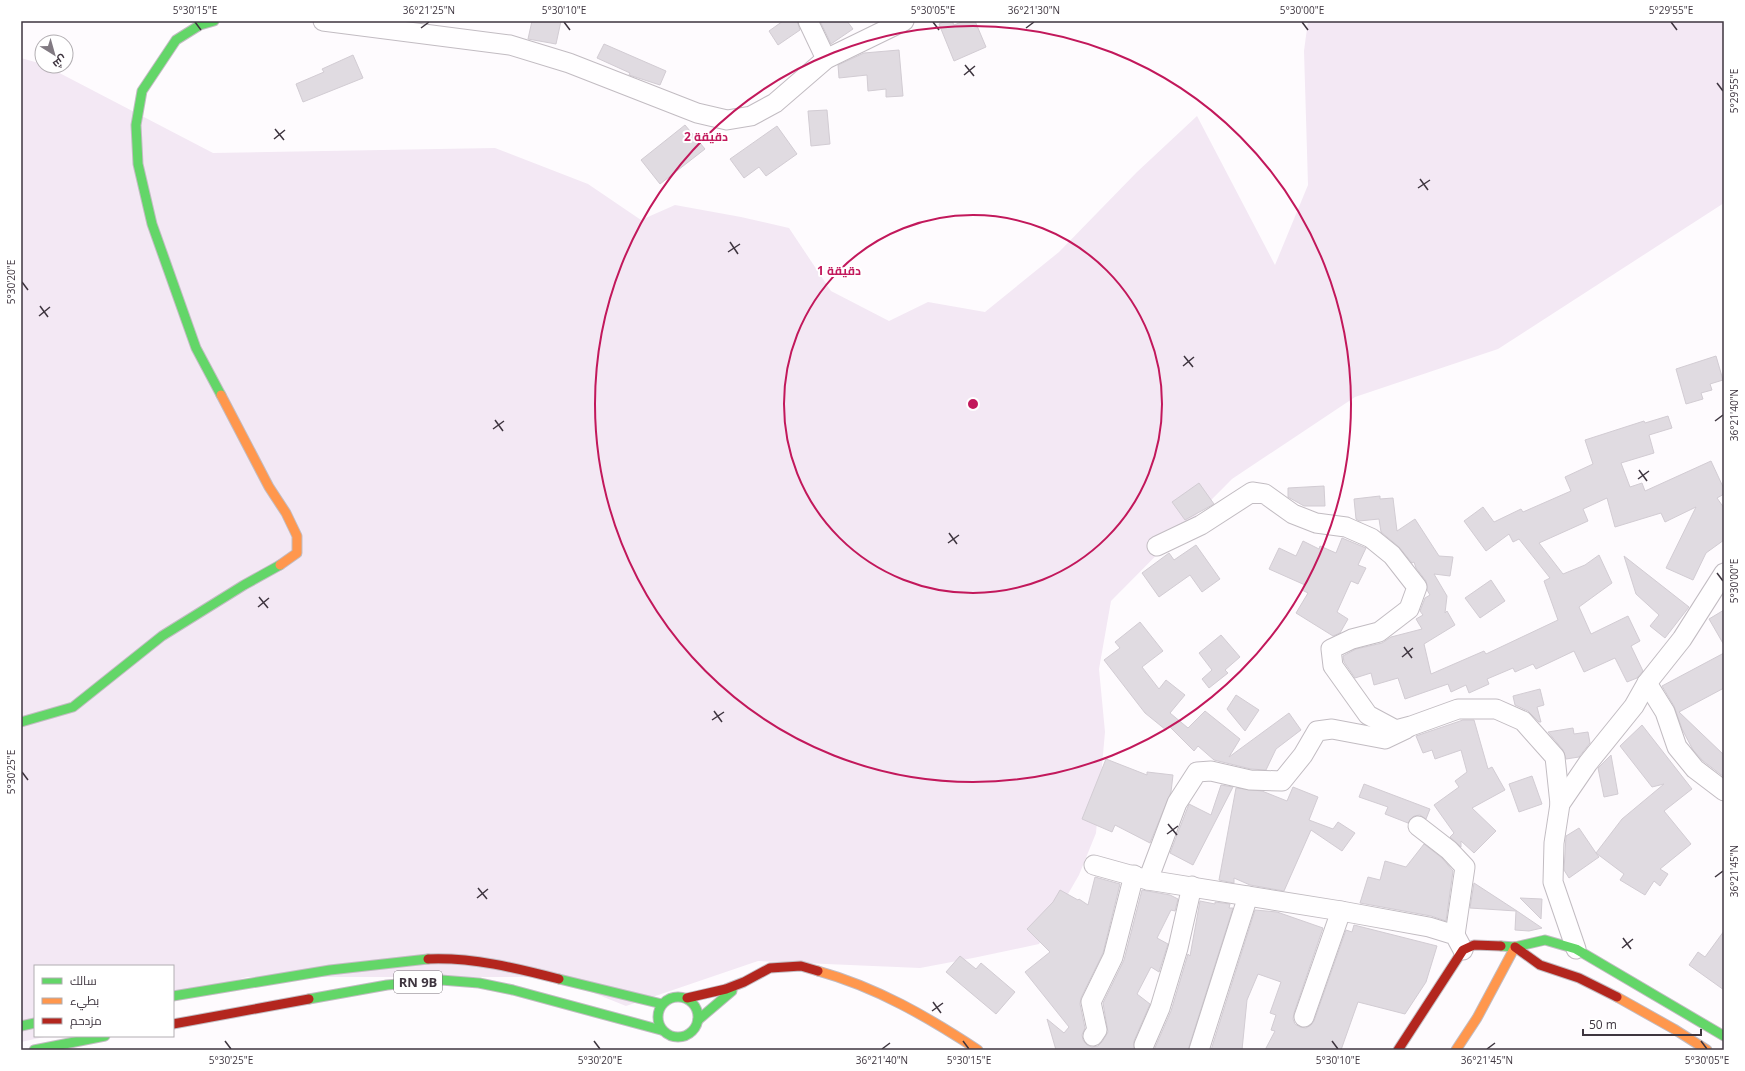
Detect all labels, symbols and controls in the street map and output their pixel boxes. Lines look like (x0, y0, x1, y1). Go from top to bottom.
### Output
text: 5°30'15"E (173, 3, 217, 17)
text: 36°21'25"N (403, 3, 455, 17)
text: 5°30'10"E (542, 3, 586, 17)
text: 5°30'05"E (911, 3, 955, 17)
text: 36°21'30"N (1008, 3, 1060, 17)
text: 5°30'00"E (1280, 3, 1324, 17)
text: 5°29'55"E (1649, 3, 1693, 17)
north arrow (34, 34, 74, 74)
text: ش (50, 52, 70, 73)
text: 5°29'55"E (1727, 69, 1741, 113)
text: 2 دقيقة (684, 128, 728, 145)
text: 5°30'20"E (4, 260, 18, 304)
text: 1 دقيقة (817, 262, 861, 279)
text: 36°21'40"N (1727, 389, 1741, 441)
centre of rings (966, 397, 980, 411)
text: 5°30'00"E (1727, 559, 1741, 603)
text: 5°30'25"E (4, 750, 18, 794)
text: 36°21'45"N (1727, 845, 1741, 897)
legend (34, 965, 174, 1037)
road number: RN 9B (394, 971, 442, 993)
text: سالك (70, 972, 97, 989)
text: بطيء (70, 992, 99, 1011)
scale bar (1583, 1011, 1701, 1037)
text: مزدحم (70, 1012, 102, 1029)
text: 50 m (1589, 1016, 1617, 1033)
text: 5°30'25"E (209, 1053, 253, 1067)
text: 5°30'20"E (578, 1053, 622, 1067)
text: 36°21'40"N (856, 1053, 908, 1067)
text: 5°30'15"E (947, 1053, 991, 1067)
text: 5°30'10"E (1316, 1053, 1360, 1067)
text: 36°21'45"N (1461, 1053, 1513, 1067)
text: 5°30'05"E (1685, 1053, 1729, 1067)

